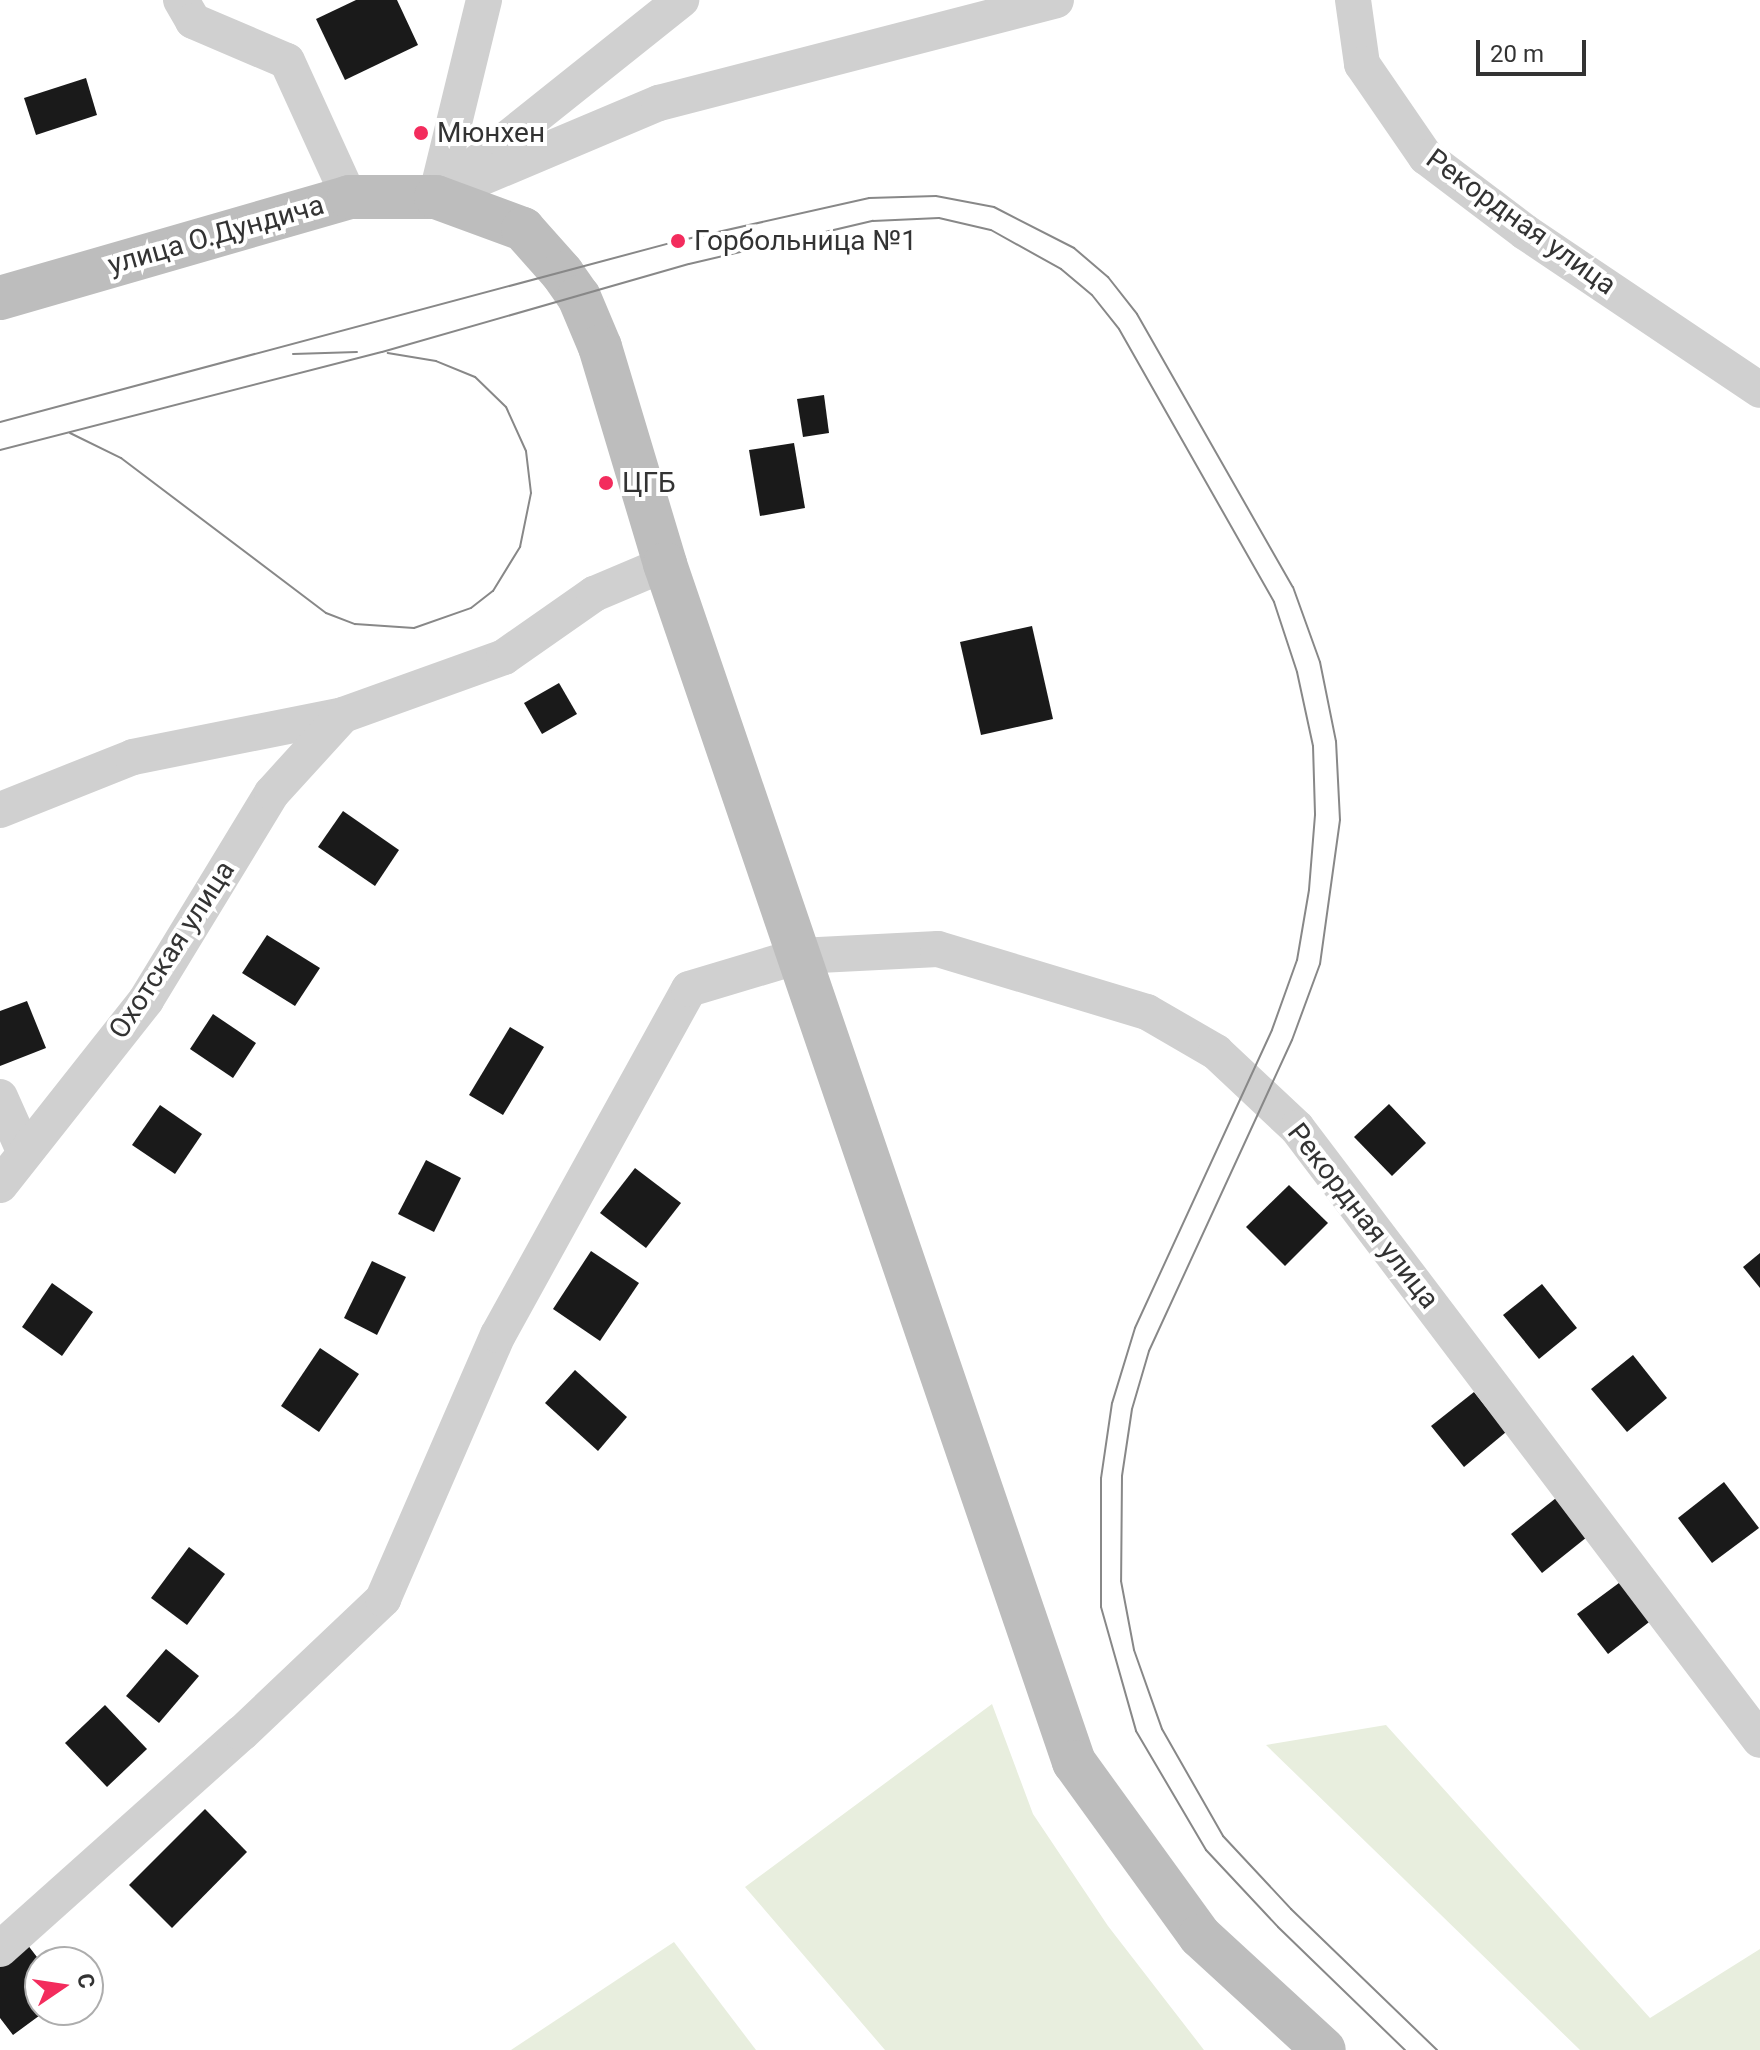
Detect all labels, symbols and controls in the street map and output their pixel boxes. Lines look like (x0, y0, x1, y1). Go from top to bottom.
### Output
scale bar (1480, 24, 1590, 74)
text: 20 m (1490, 40, 1544, 68)
place label: Мюнхен (437, 116, 545, 150)
marker: Мюнхен (412, 124, 430, 142)
street label: Рекордная улица (1420, 142, 1622, 302)
street label: улица О.Дундича (104, 188, 328, 282)
place label: Горбольница №1 (694, 224, 917, 258)
marker: Горбольница №1 (669, 232, 687, 250)
place label: ЦГБ (622, 466, 676, 500)
marker: ЦГБ (597, 474, 615, 492)
street label: Охотская улица (102, 855, 242, 1045)
street label: Рекордная улица (1280, 1117, 1446, 1315)
north arrow (24, 1946, 104, 2026)
text: С (72, 1971, 100, 1991)

